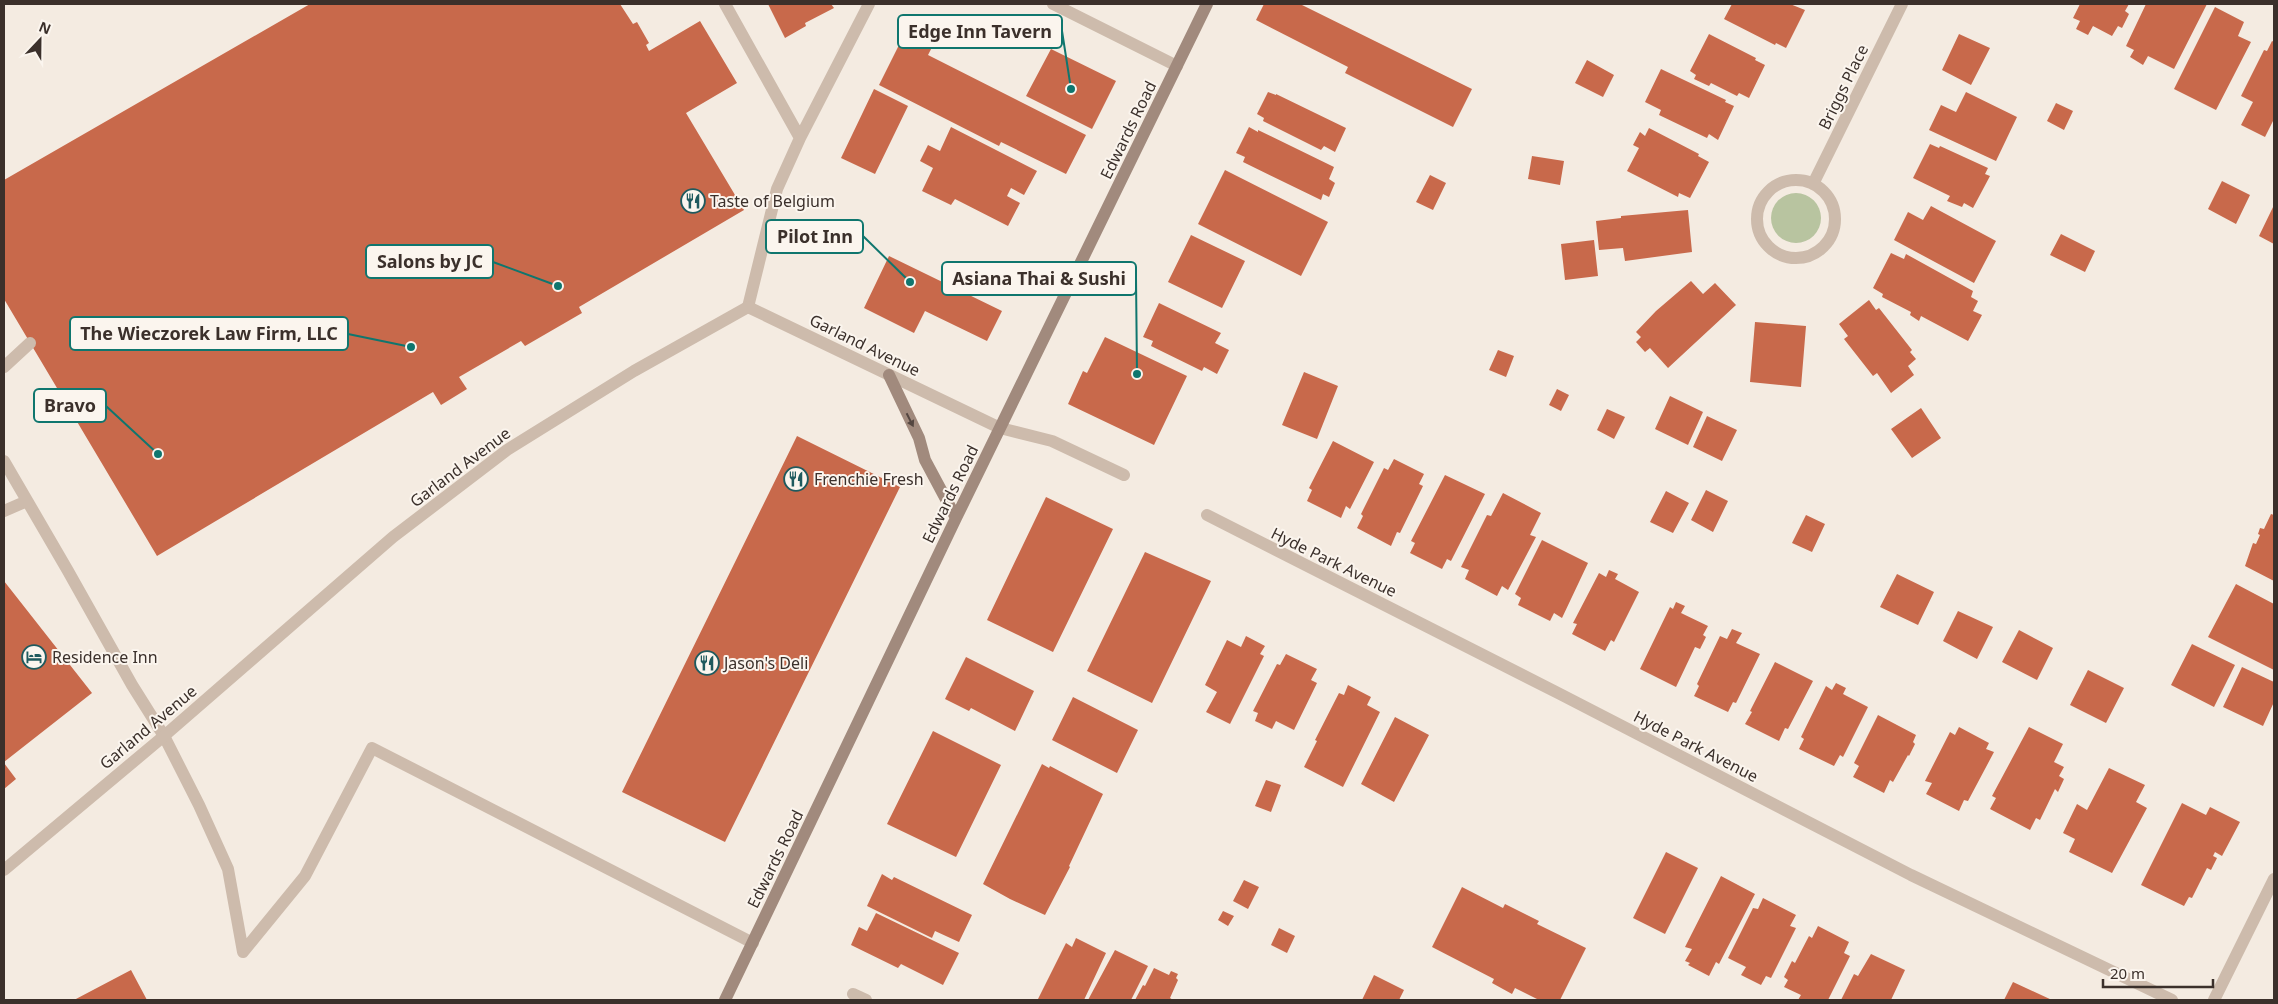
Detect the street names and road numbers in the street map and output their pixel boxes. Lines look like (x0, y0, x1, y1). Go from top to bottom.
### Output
street label: Briggs Place (1813, 41, 1873, 133)
street label: Edwards Road (1095, 77, 1161, 183)
street label: Garland Avenue (806, 309, 924, 381)
street label: Garland Avenue (405, 422, 515, 512)
street label: Edwards Road (917, 441, 983, 547)
street label: Hyde Park Avenue (1268, 522, 1400, 602)
street label: Garland Avenue (95, 680, 201, 774)
street label: Hyde Park Avenue (1630, 705, 1762, 787)
street label: Edwards Road (742, 806, 808, 912)

